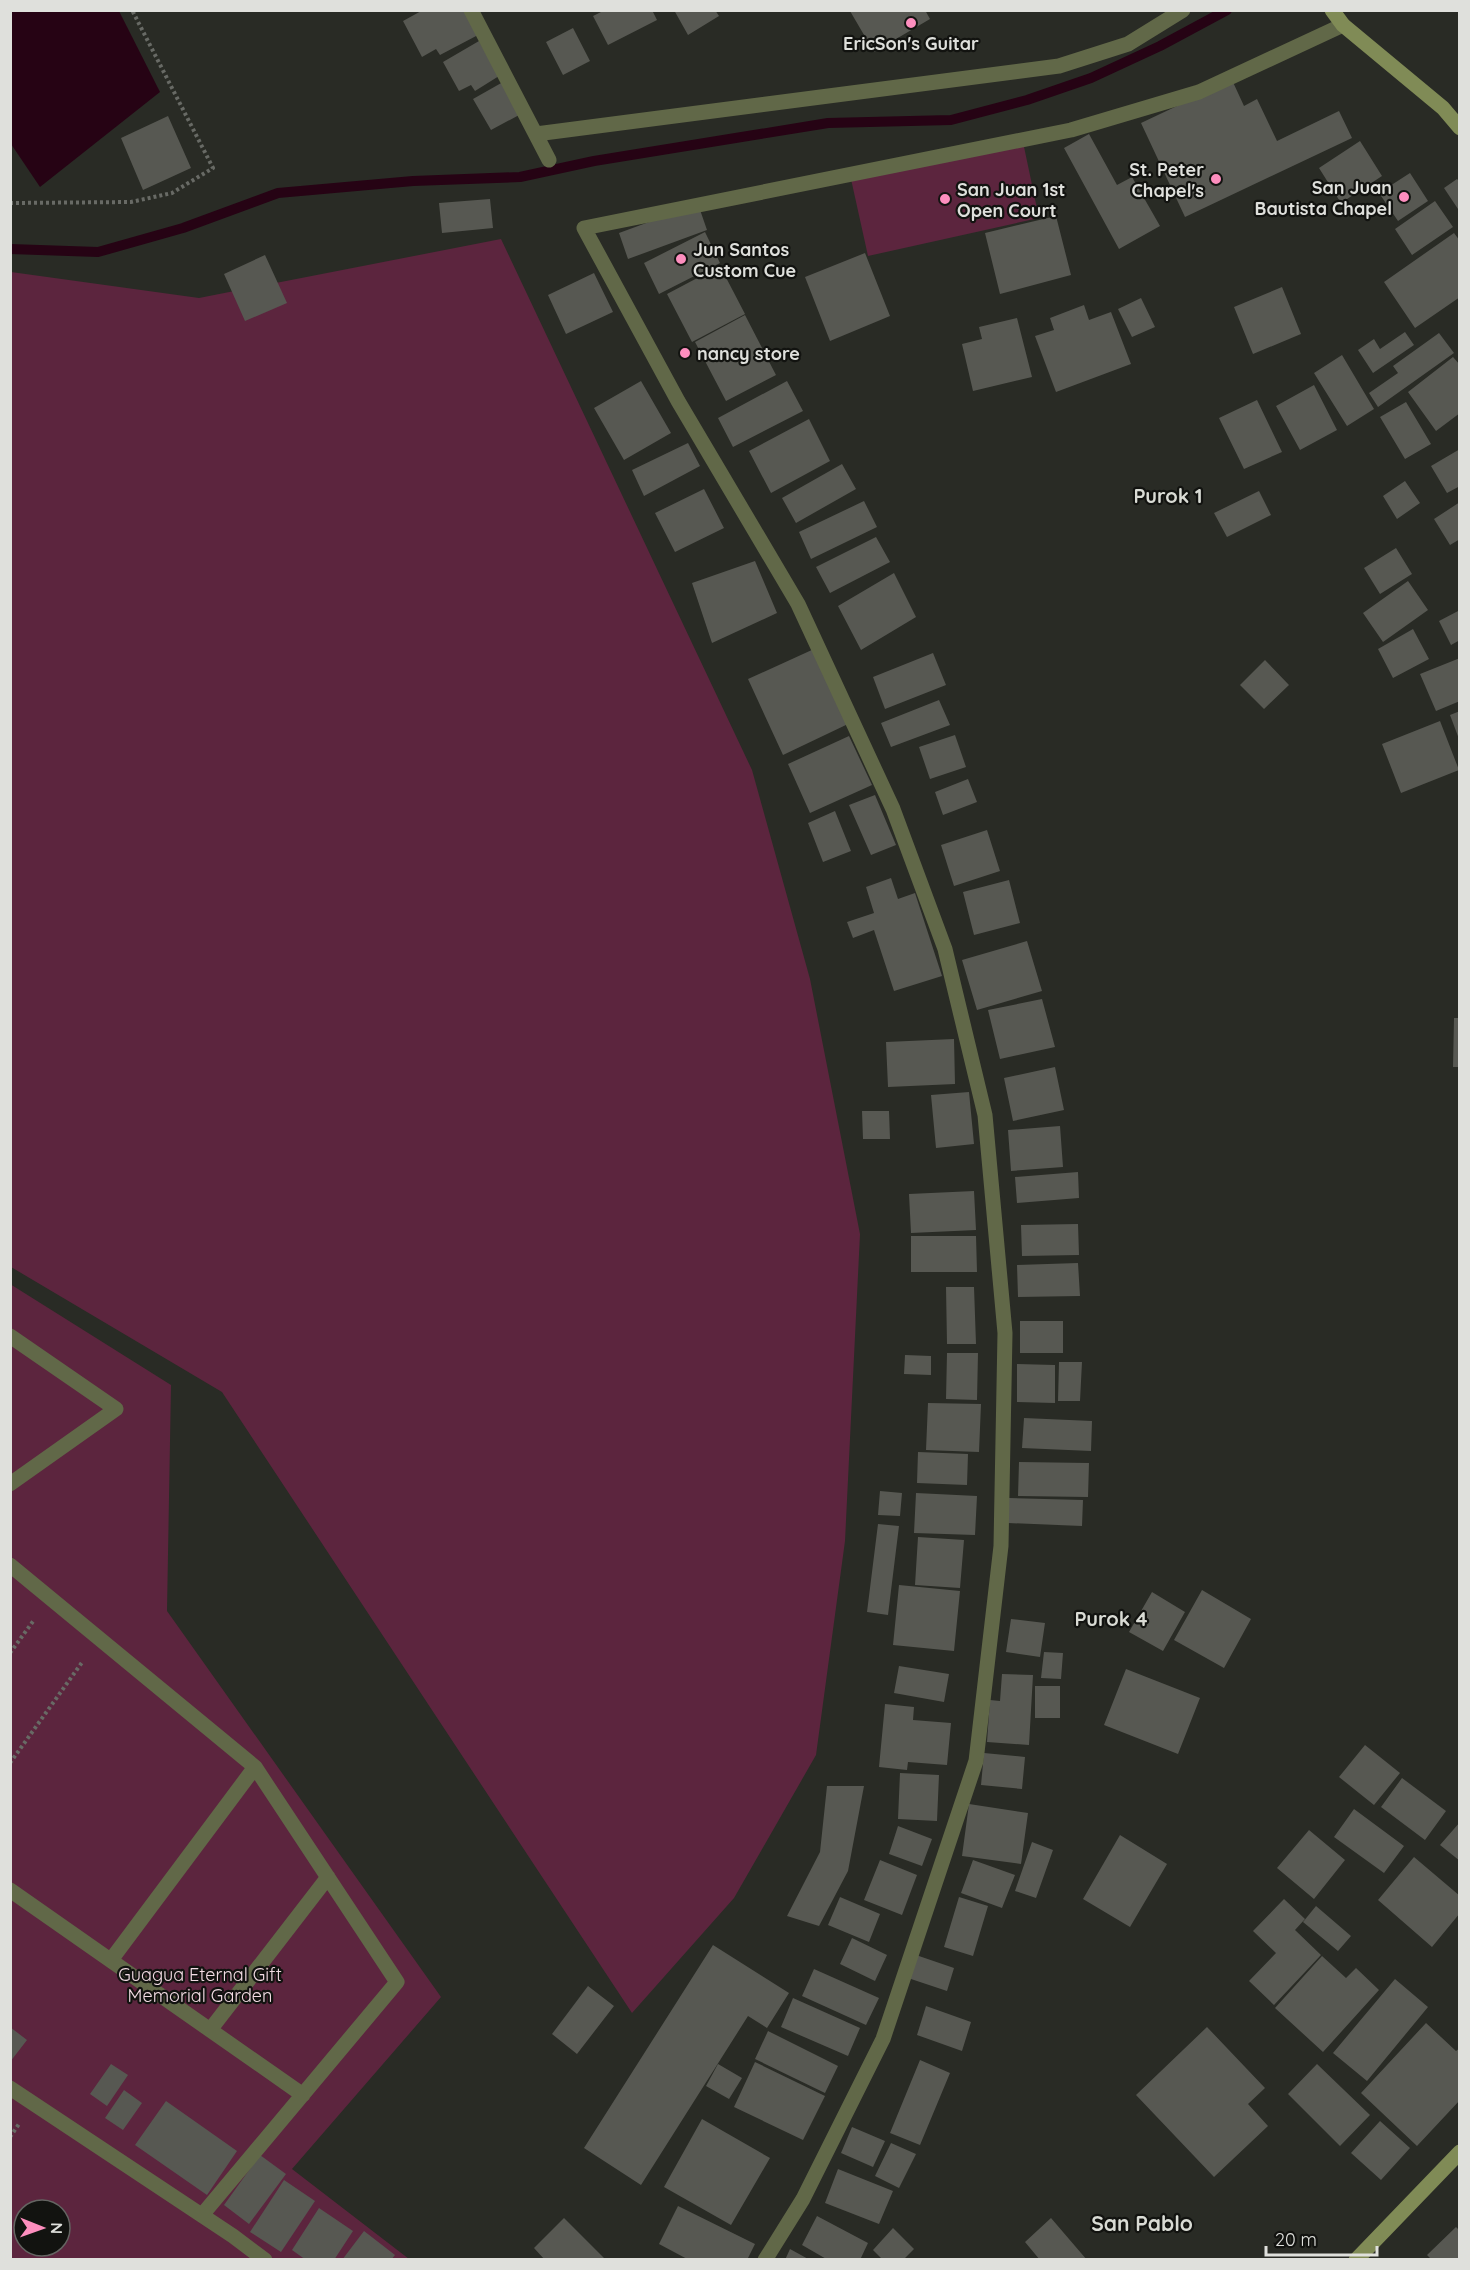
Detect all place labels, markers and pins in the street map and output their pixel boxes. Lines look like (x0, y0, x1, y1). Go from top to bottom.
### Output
marker: EricSon's Guitar (904, 16, 918, 30)
place label: EricSon's Guitar (843, 32, 979, 55)
place label: St. Peter Chapel's (1129, 158, 1204, 202)
marker: St. Peter Chapel's (1209, 172, 1223, 186)
place label: San Juan Bautista Chapel (1255, 176, 1392, 220)
place label: San Juan 1st Open Court (957, 178, 1065, 222)
marker: San Juan Bautista Chapel (1397, 190, 1411, 204)
marker: San Juan 1st Open Court (938, 192, 952, 206)
place label: Jun Santos Custom Cue (693, 238, 796, 282)
marker: Jun Santos Custom Cue (674, 252, 688, 266)
place label: nancy store (697, 342, 800, 365)
marker: nancy store (678, 346, 692, 360)

